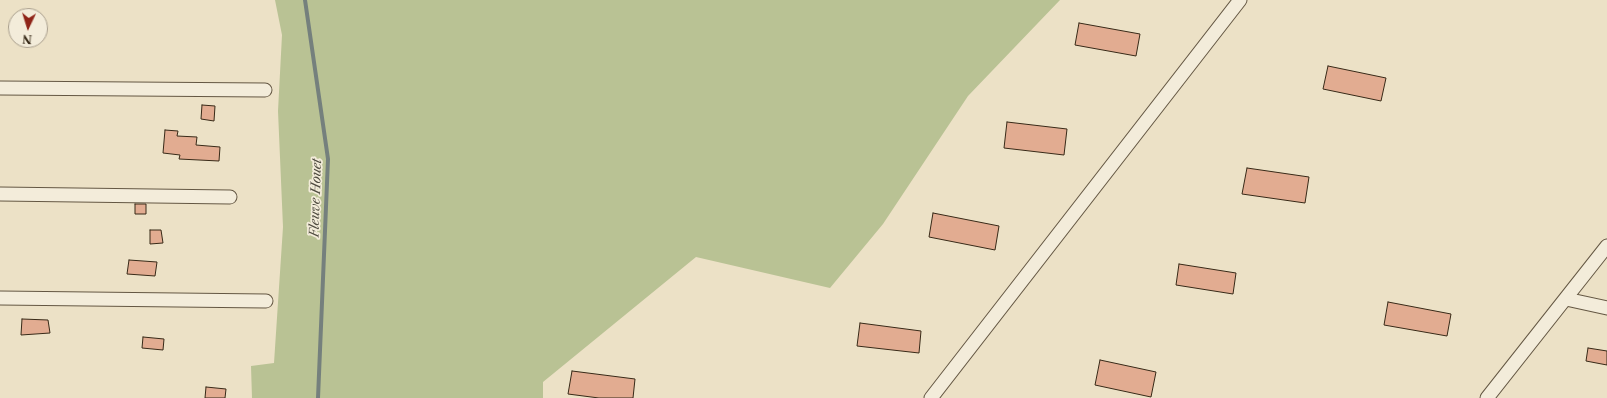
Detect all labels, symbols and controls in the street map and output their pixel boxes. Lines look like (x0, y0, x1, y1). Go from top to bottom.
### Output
north arrow (8, 8, 48, 48)
text: N (22, 32, 32, 46)
water label: Fleuve Houet (307, 158, 325, 238)

